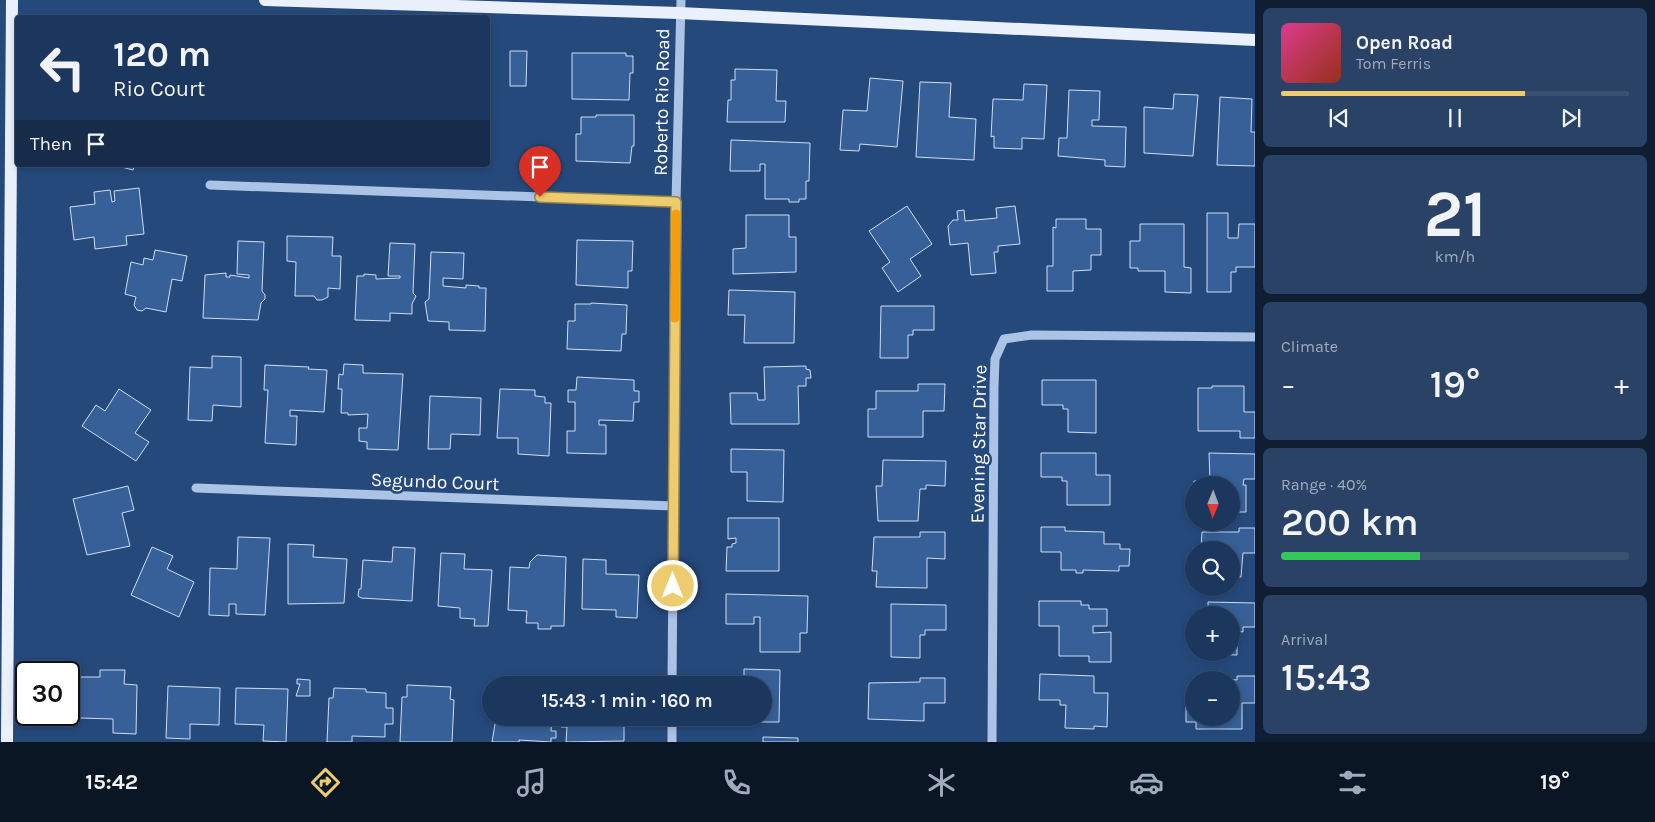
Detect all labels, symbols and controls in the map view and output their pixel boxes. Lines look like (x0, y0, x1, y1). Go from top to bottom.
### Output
street label: Roberto Rio Road (650, 28, 674, 176)
text: Open Road (1356, 32, 1453, 54)
text: 120 m (113, 34, 211, 75)
icon: left (30, 35, 95, 100)
text: Tom Ferris (1356, 54, 1431, 73)
text: Rio Court (113, 76, 205, 102)
icon: previous (1325, 104, 1353, 132)
icon: pause (1441, 104, 1469, 132)
icon: next (1557, 104, 1585, 132)
icon: arrive (82, 130, 110, 158)
text: Then (30, 133, 72, 155)
pin (519, 146, 561, 197)
icon: arrive (526, 153, 554, 181)
text: 21 (1424, 176, 1486, 252)
text: km/h (1435, 247, 1475, 266)
text: Climate (1281, 337, 1338, 356)
text: 19° (1430, 362, 1480, 407)
street label: Evening Star Drive (967, 365, 991, 524)
text: − (1281, 368, 1296, 401)
text: + (1614, 368, 1629, 401)
street label: Segundo Court (370, 469, 500, 495)
text: Range · 40% (1281, 475, 1367, 494)
north arrow (1185, 476, 1240, 531)
map controls (1185, 476, 1240, 726)
text: 200 km (1281, 500, 1419, 545)
button: search (1185, 541, 1240, 596)
position arrow (646, 559, 698, 611)
button: + (1185, 606, 1240, 661)
text: Arrival (1281, 630, 1328, 649)
text: 15:43 (1281, 655, 1372, 700)
speed limit sign: 30 (15, 661, 80, 726)
button: − (1185, 671, 1240, 726)
text: 15:43 · 1 min · 160 m (541, 690, 713, 712)
icon: directions (308, 765, 343, 800)
icon: music (514, 765, 549, 800)
icon: phone (719, 765, 754, 800)
icon: climate (924, 765, 959, 800)
icon: car (1129, 765, 1164, 800)
icon: filters (1335, 765, 1370, 800)
text: 15:42 (85, 769, 138, 795)
text: 19° (1540, 769, 1570, 795)

